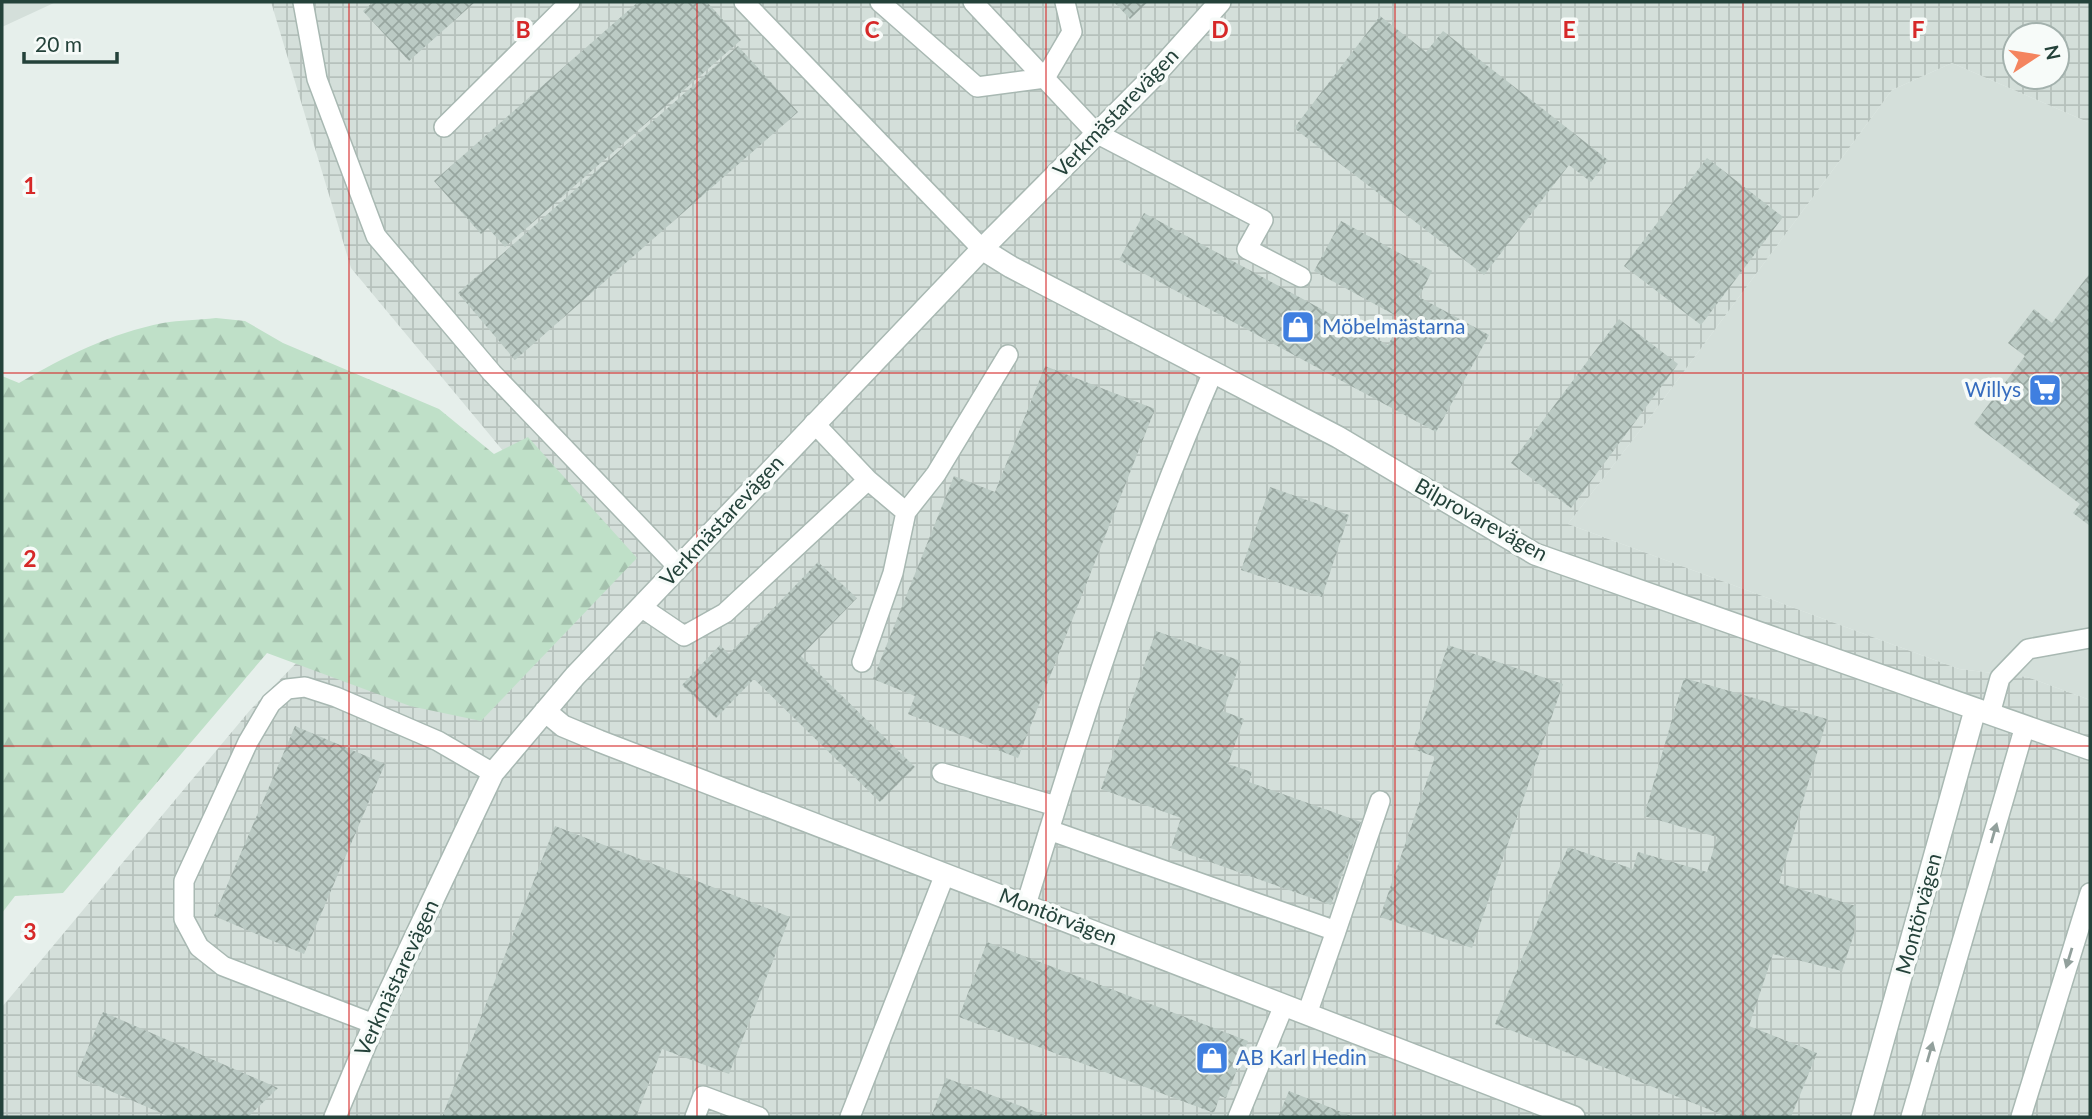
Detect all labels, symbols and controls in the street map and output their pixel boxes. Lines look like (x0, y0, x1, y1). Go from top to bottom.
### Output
text: B (515, 15, 531, 43)
text: C (864, 15, 880, 43)
text: D (1211, 15, 1229, 43)
text: E (1562, 15, 1576, 43)
text: F (1911, 15, 1925, 43)
scale bar (24, 21, 117, 65)
north arrow (2001, 21, 2071, 91)
text: 20 m (35, 31, 82, 56)
street label: Verkmästarevägen (1047, 42, 1183, 182)
text: N (2040, 43, 2066, 62)
text: 1 (23, 171, 37, 199)
shop icon: Möbelmästarna (1279, 308, 1317, 346)
place label: Möbelmästarna (1322, 313, 1465, 338)
supermarket icon: Willys (2026, 371, 2064, 409)
place label: Willys (1965, 376, 2021, 401)
street label: Verkmästarevägen (654, 449, 788, 590)
street label: Bilprovarevägen (1411, 472, 1552, 565)
text: 2 (23, 544, 37, 572)
one-way arrow (1989, 822, 1999, 843)
street label: Montörvägen (1889, 850, 1946, 977)
street label: Montörvägen (996, 882, 1121, 950)
street label: Verkmästarevägen (348, 895, 443, 1059)
text: 3 (23, 917, 37, 945)
one-way arrow (2064, 948, 2074, 969)
shop icon: AB Karl Hedin (1193, 1039, 1231, 1077)
one-way arrow (1926, 1041, 1936, 1062)
place label: AB Karl Hedin (1236, 1044, 1367, 1069)

